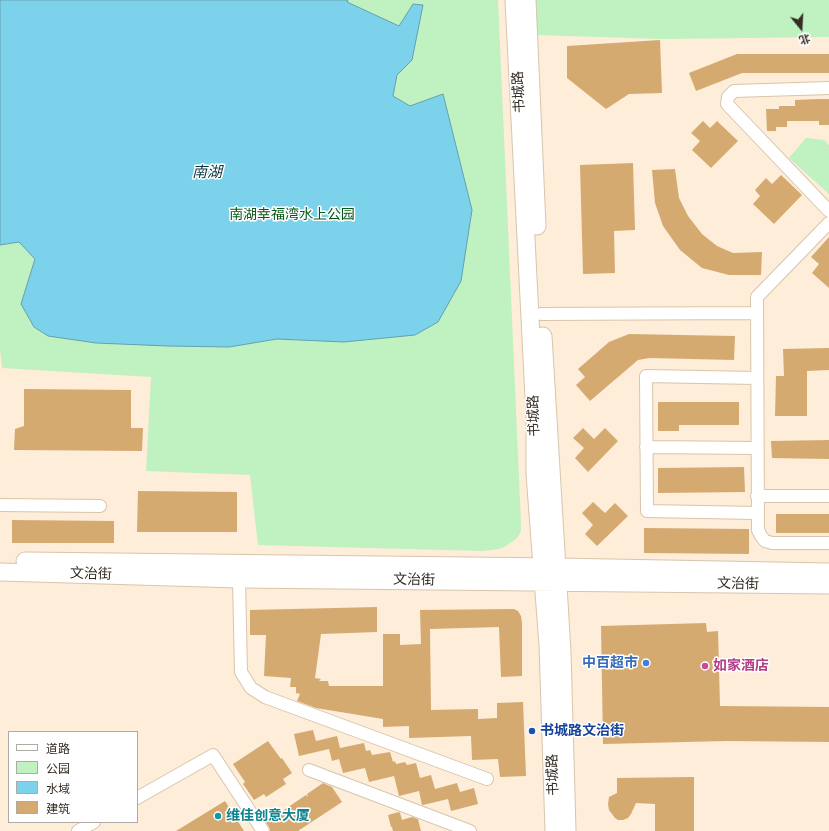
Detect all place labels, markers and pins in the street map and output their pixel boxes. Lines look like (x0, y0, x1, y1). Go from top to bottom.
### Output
place label: 中百超市 (582, 655, 638, 671)
marker: 中百超市 (641, 658, 651, 668)
place label: 如家酒店 (713, 658, 769, 674)
marker: 如家酒店 (700, 661, 710, 671)
place label: 书城路文治街 (540, 723, 624, 739)
marker: 书城路文治街 (527, 726, 537, 736)
place label: 维佳创意大厦 (226, 808, 310, 824)
marker: 维佳创意大厦 (213, 811, 223, 821)

